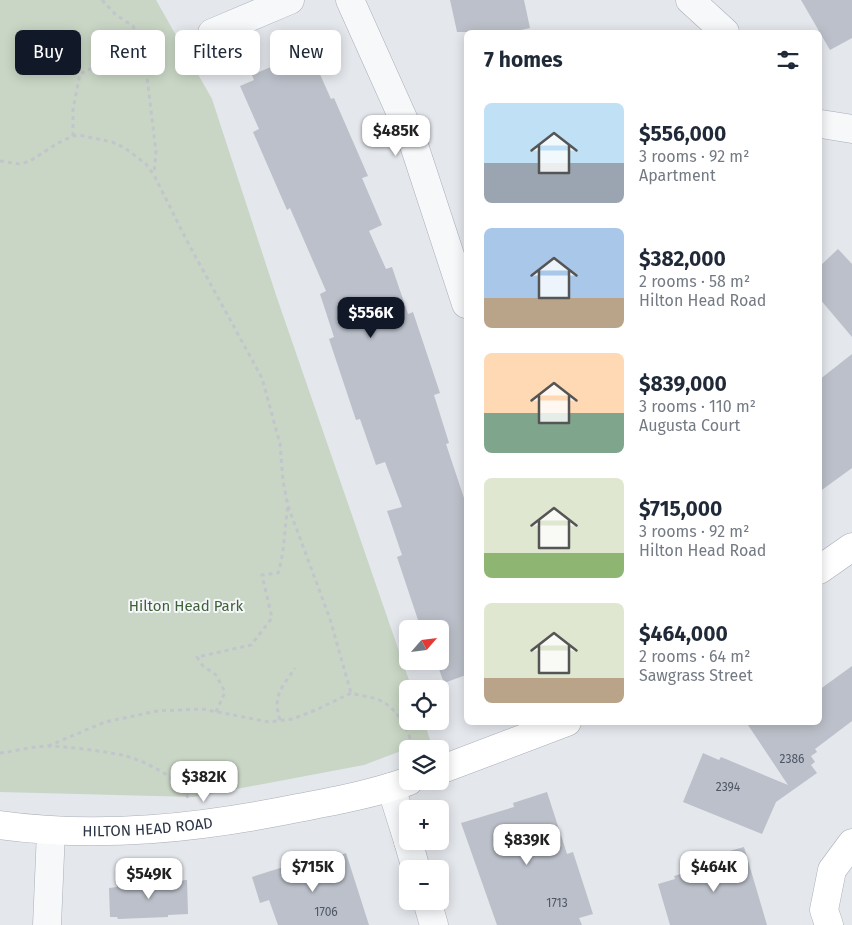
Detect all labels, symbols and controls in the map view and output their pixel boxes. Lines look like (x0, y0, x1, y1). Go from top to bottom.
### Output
chip: Buy (15, 30, 81, 75)
chip: Rent (91, 30, 165, 75)
chip: Filters (175, 30, 260, 75)
chip: New (270, 30, 341, 75)
icon: filters (774, 46, 802, 74)
text: 7 homes (484, 47, 563, 73)
pin: $485K (361, 114, 431, 157)
text: $485K (373, 121, 419, 140)
text: $556,000 (639, 121, 726, 147)
icon: home (524, 123, 584, 183)
text: 3 rooms · 92 m² (639, 147, 749, 166)
text: Apartment (639, 166, 716, 185)
text: $382,000 (639, 246, 726, 272)
icon: home (524, 248, 584, 308)
text: 2 rooms · 58 m² (639, 272, 750, 291)
text: Hilton Head Road (639, 291, 766, 310)
pin: $556K (336, 296, 406, 339)
text: $556K (348, 303, 394, 322)
text: $839,000 (639, 371, 727, 397)
icon: home (524, 373, 584, 433)
text: 3 rooms · 110 m² (639, 397, 756, 416)
text: Augusta Court (639, 416, 740, 435)
text: $715,000 (639, 496, 722, 522)
icon: home (524, 498, 584, 558)
text: 3 rooms · 92 m² (639, 522, 749, 541)
text: Hilton Head Road (639, 541, 766, 560)
park label: Hilton Head Park (129, 597, 244, 615)
north arrow (399, 620, 449, 670)
map controls (399, 620, 449, 910)
text: $464,000 (639, 621, 728, 647)
icon: home (524, 623, 584, 683)
text: 2 rooms · 64 m² (639, 647, 750, 666)
text: Sawgrass Street (639, 666, 753, 685)
button: locate (399, 680, 449, 730)
button: layers (399, 740, 449, 790)
house number: 2386 (780, 752, 804, 766)
pin: $382K (169, 760, 239, 803)
text: $382K (182, 767, 226, 786)
house number: 2394 (716, 780, 741, 794)
button: + (399, 800, 449, 850)
street label: HILTON HEAD ROAD (82, 814, 214, 840)
pin: $839K (492, 824, 562, 866)
text: $839K (504, 830, 550, 849)
pin: $715K (278, 850, 348, 893)
pin: $464K (679, 850, 749, 893)
text: $715K (292, 857, 334, 876)
text: $464K (691, 857, 737, 876)
pin: $549K (114, 858, 184, 900)
button: − (399, 860, 449, 910)
text: $549K (126, 864, 172, 883)
house number: 1713 (546, 896, 568, 910)
house number: 1706 (314, 905, 338, 919)

